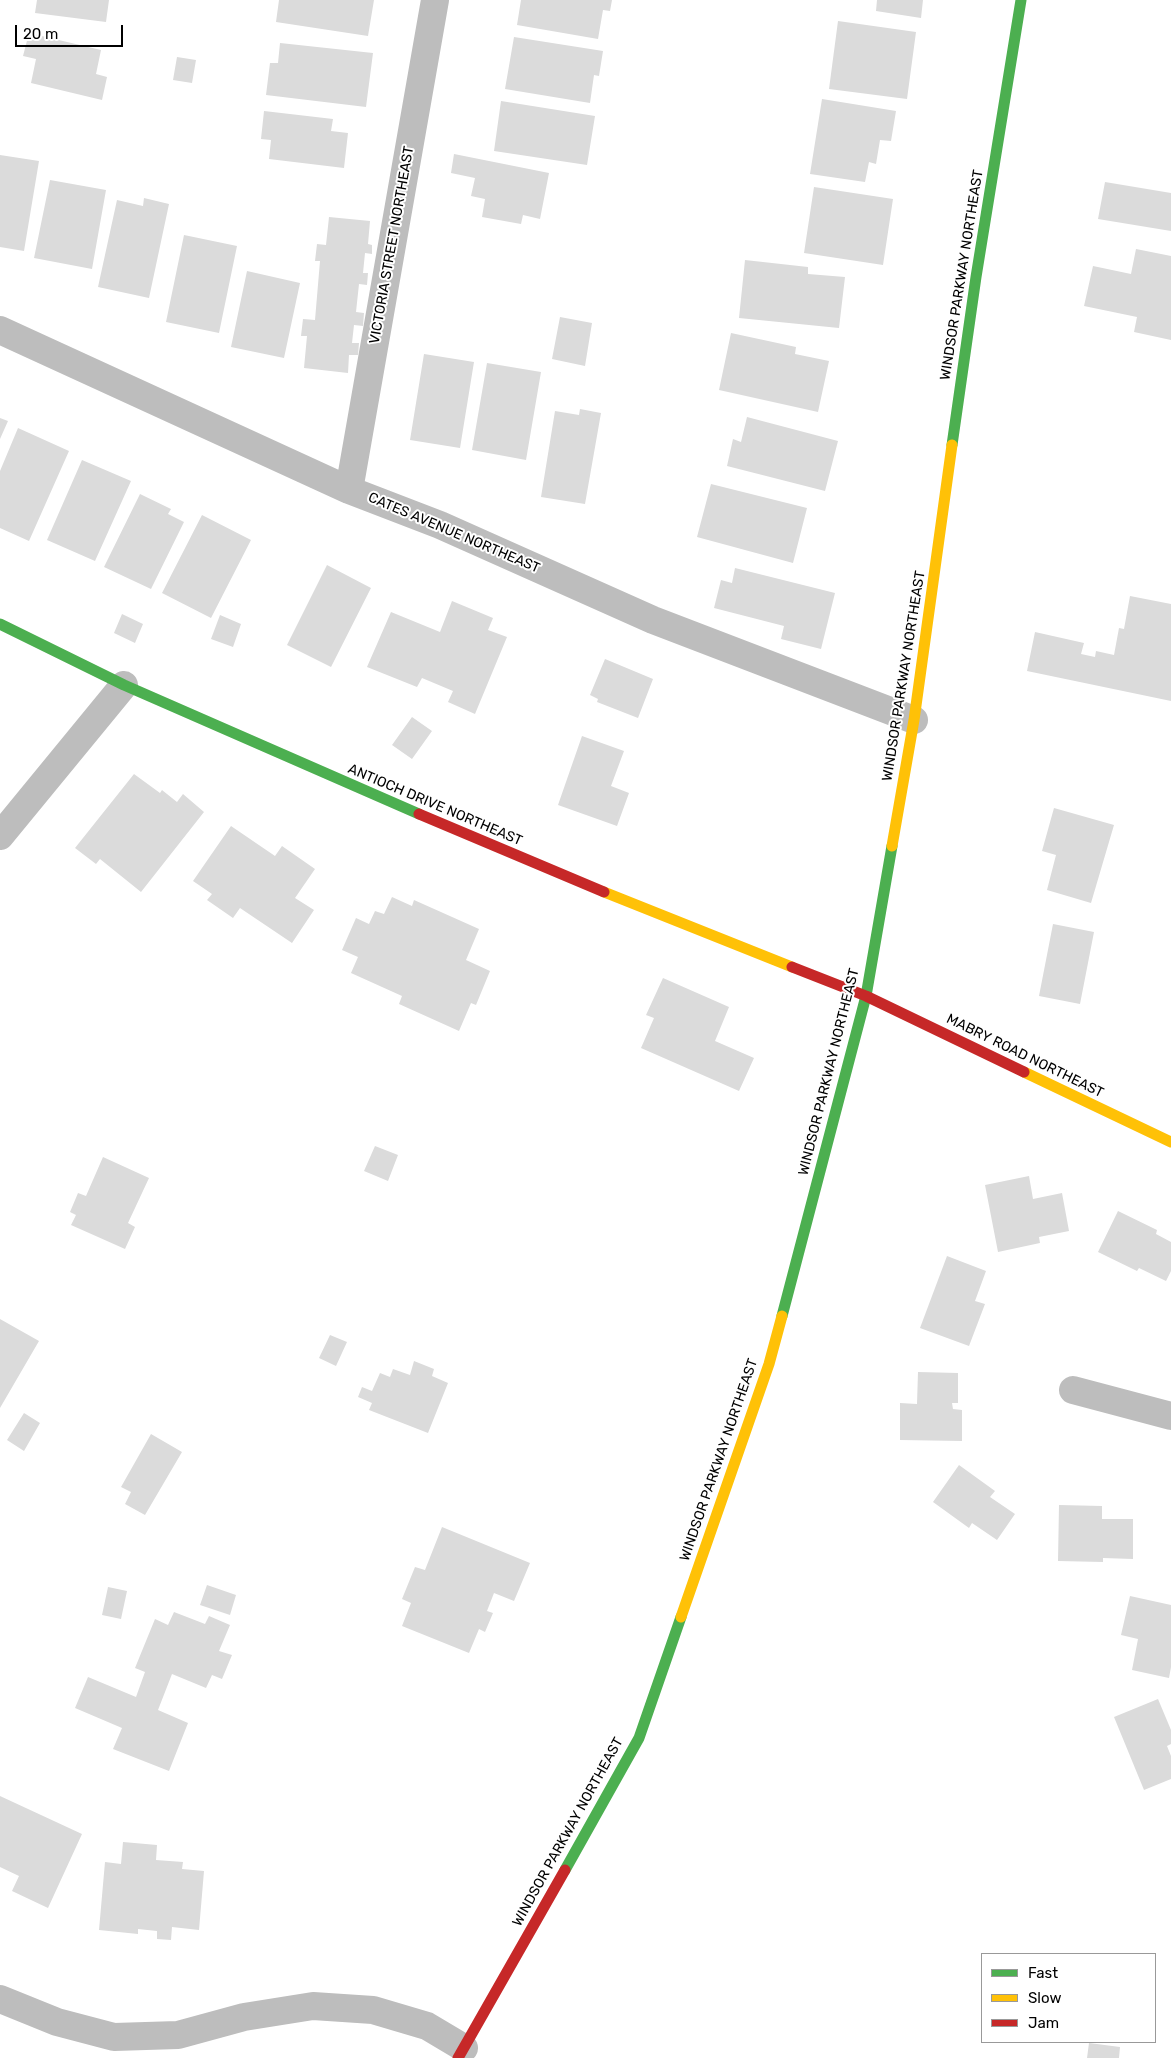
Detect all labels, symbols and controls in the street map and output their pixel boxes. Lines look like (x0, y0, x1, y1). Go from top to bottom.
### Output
scale bar (18, 15, 125, 47)
text: 20 m (23, 25, 58, 43)
street label: VICTORIA STREET NORTHEAST (366, 145, 418, 345)
street label: WINDSOR PARKWAY NORTHEAST (937, 168, 987, 382)
street label: CATES AVENUE NORTHEAST (366, 489, 542, 577)
street label: WINDSOR PARKWAY NORTHEAST (879, 569, 929, 783)
street label: ANTIOCH DRIVE NORTHEAST (345, 761, 525, 849)
street label: WINDSOR PARKWAY NORTHEAST (795, 967, 863, 1177)
street label: MABRY ROAD NORTHEAST (944, 1011, 1106, 1101)
street label: WINDSOR PARKWAY NORTHEAST (676, 1357, 762, 1563)
street label: WINDSOR PARKWAY NORTHEAST (509, 1735, 627, 1929)
legend (981, 1953, 1156, 2043)
text: Fast (1028, 1964, 1058, 1982)
text: Slow (1028, 1989, 1061, 2007)
text: Jam (1028, 2014, 1059, 2032)

